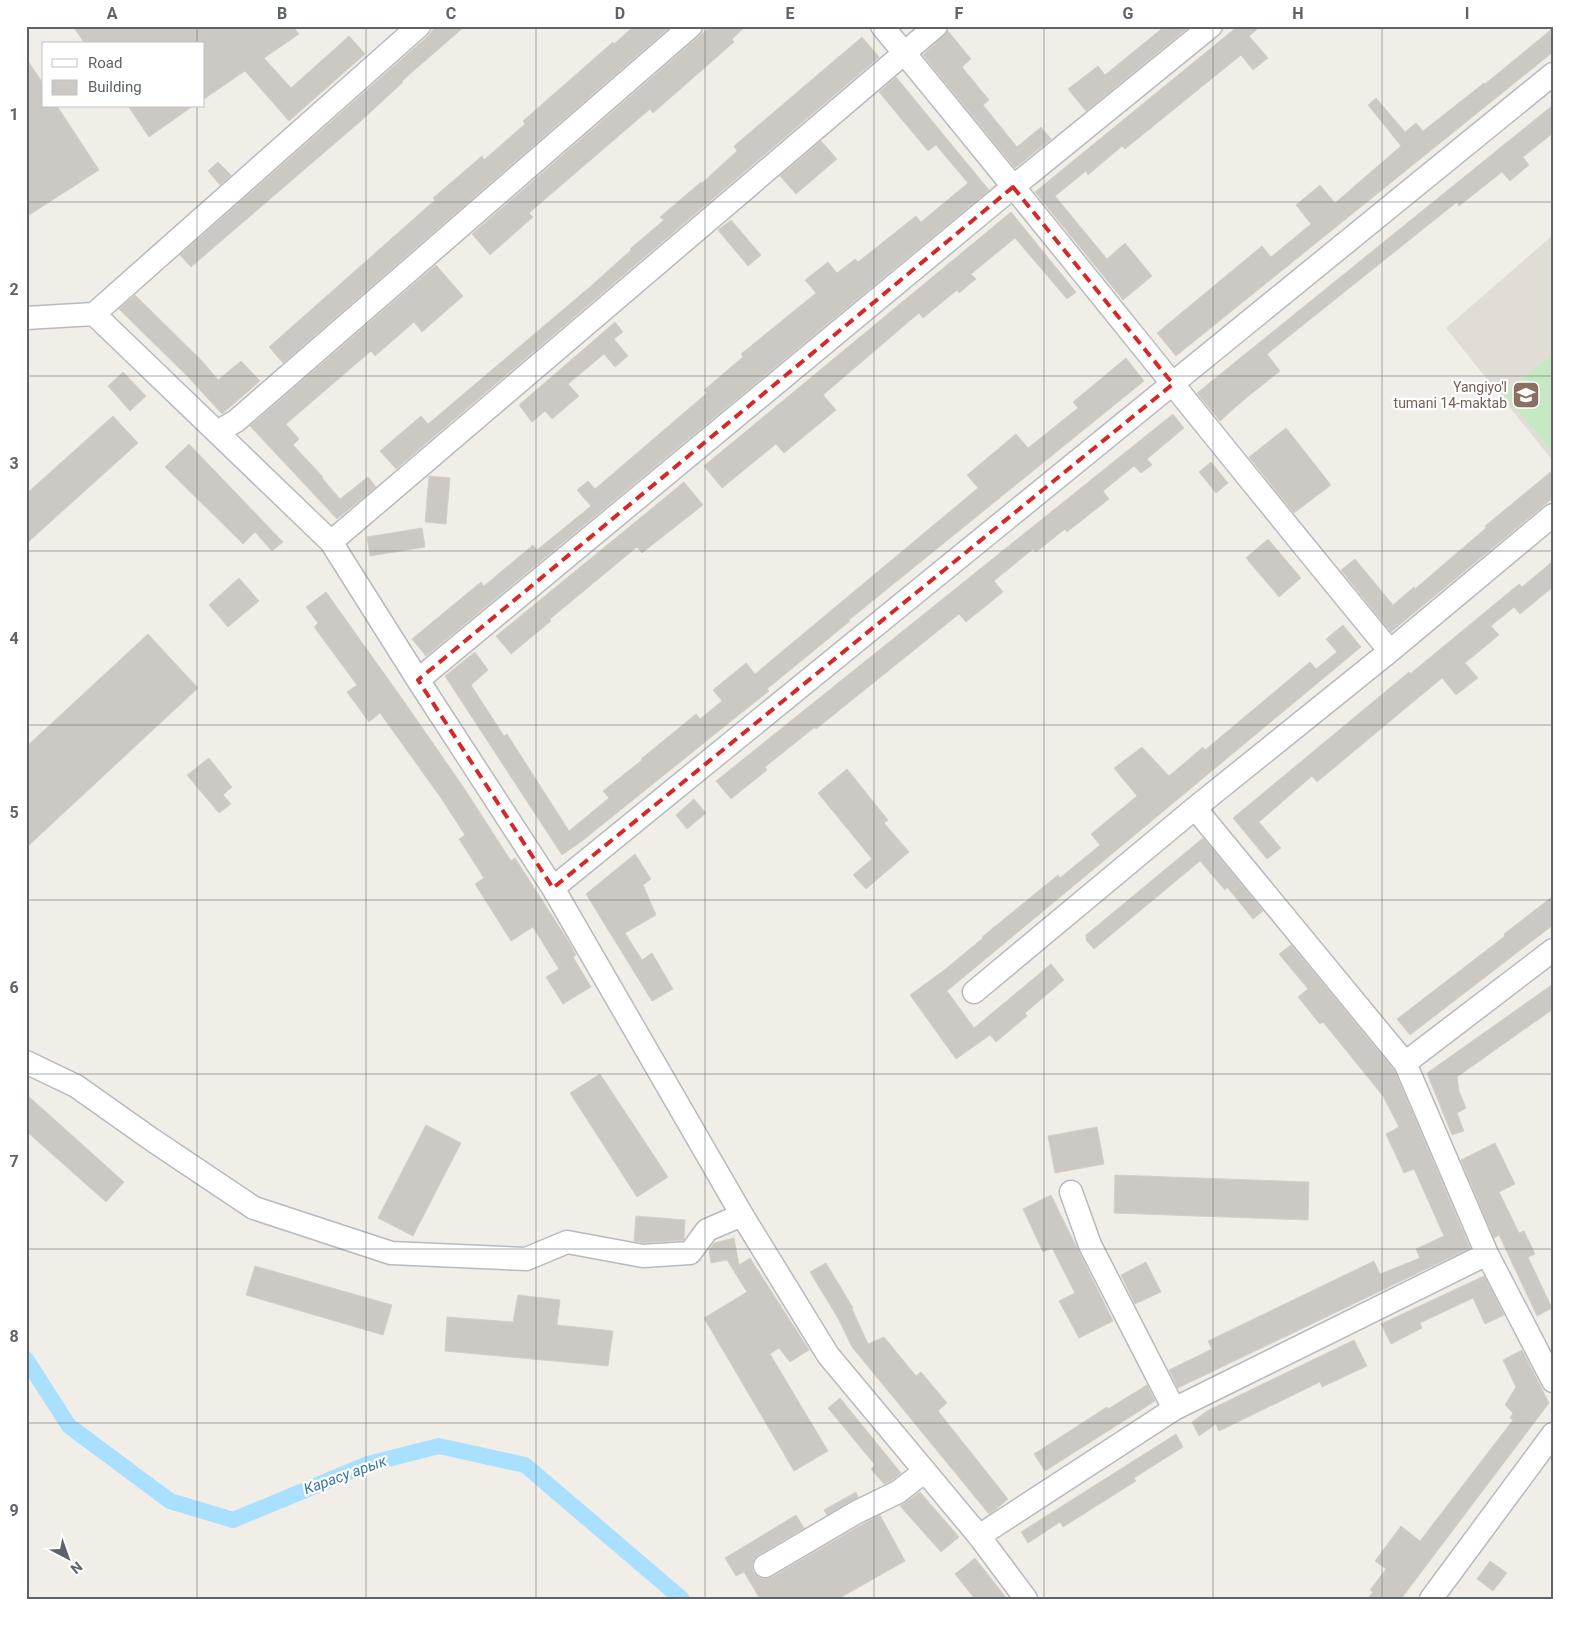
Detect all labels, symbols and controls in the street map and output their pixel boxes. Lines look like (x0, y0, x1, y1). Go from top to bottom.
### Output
text: A (107, 4, 118, 23)
text: B (277, 4, 287, 23)
text: C (446, 4, 456, 23)
text: D (615, 4, 625, 23)
text: E (786, 4, 795, 23)
text: F (955, 4, 964, 23)
text: G (1123, 4, 1134, 23)
text: H (1292, 4, 1304, 23)
text: I (1465, 4, 1469, 23)
legend (42, 42, 205, 108)
text: Road (88, 54, 122, 72)
text: Building (88, 78, 142, 96)
text: 1 (9, 105, 19, 124)
text: 2 (9, 280, 19, 299)
place label: Yangiyo'l tumani 14-maktab (1394, 379, 1507, 411)
school or university icon: Yangiyo'l tumani 14-maktab (1511, 380, 1541, 410)
text: 3 (9, 454, 19, 473)
text: 4 (9, 629, 19, 648)
text: 5 (9, 803, 19, 822)
text: 6 (9, 978, 19, 997)
text: 7 (9, 1152, 19, 1171)
text: 8 (9, 1327, 19, 1346)
water label: Карасу арык (301, 1451, 390, 1498)
text: 9 (9, 1501, 19, 1520)
north arrow (42, 1532, 92, 1582)
text: N (68, 1559, 86, 1577)

